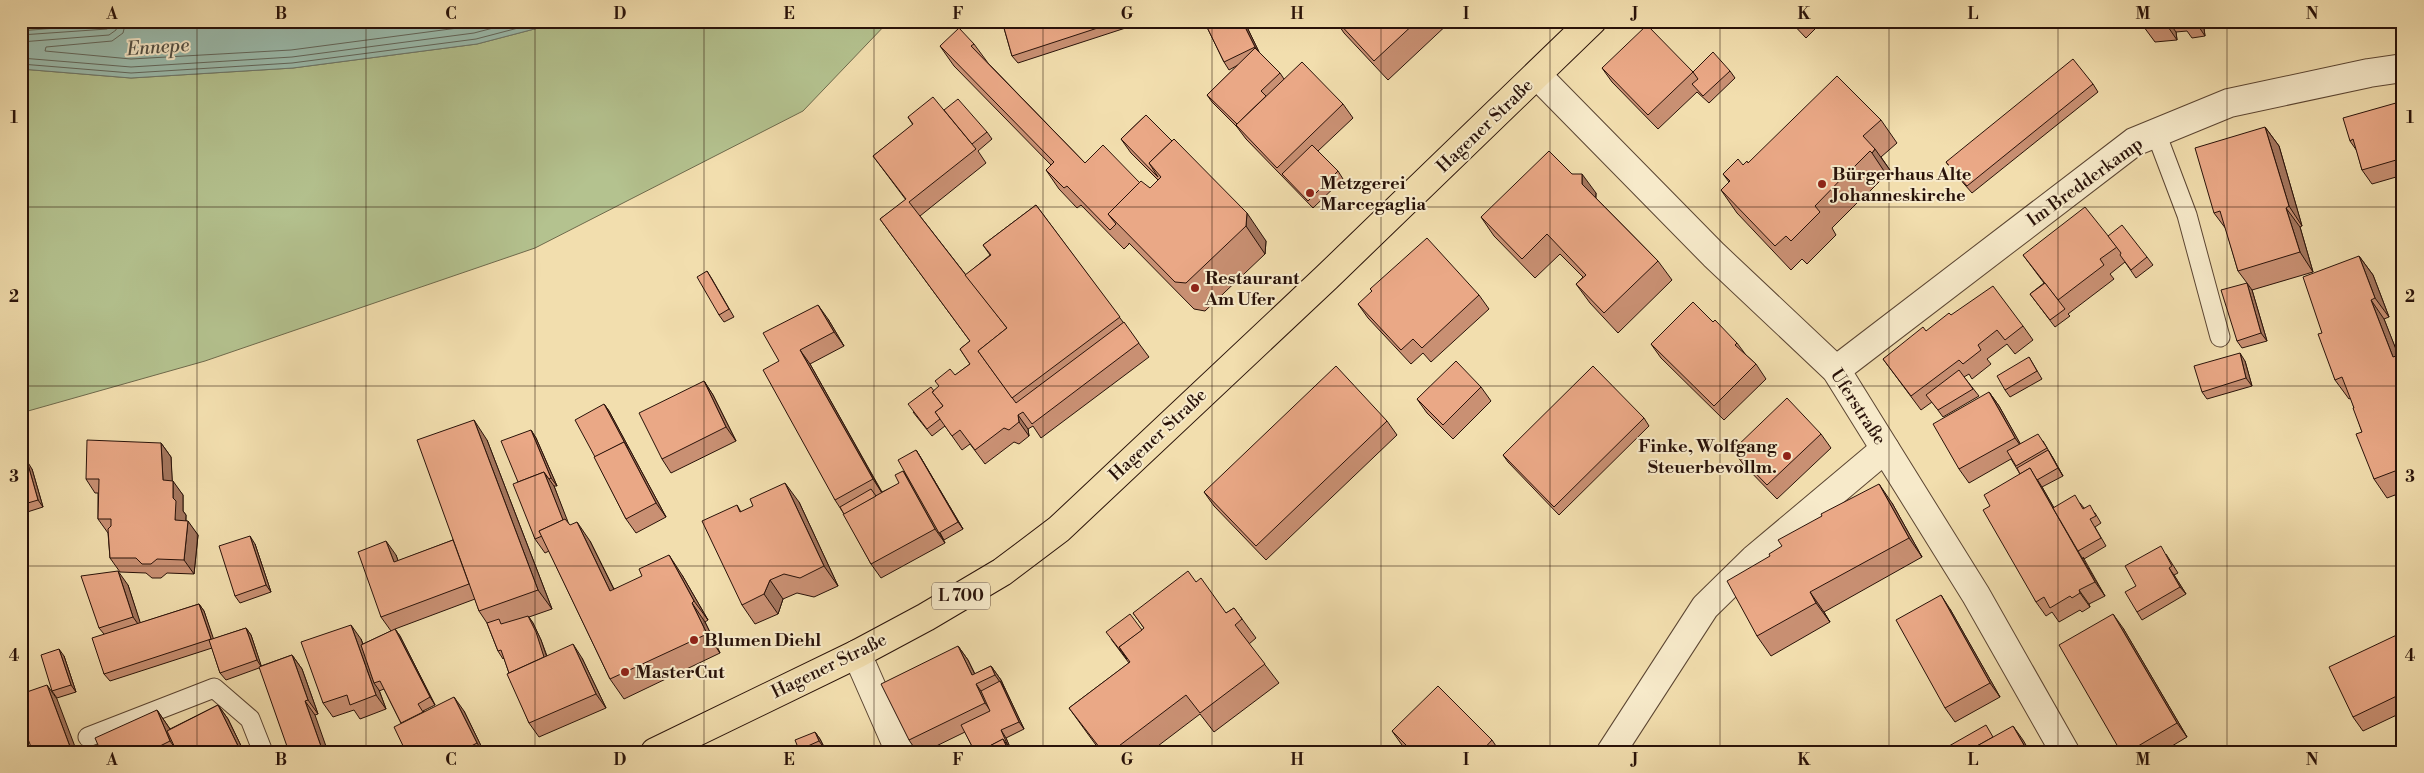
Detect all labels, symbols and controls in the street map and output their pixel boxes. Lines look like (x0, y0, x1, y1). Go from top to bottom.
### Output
text: A (105, 4, 118, 24)
text: B (275, 4, 287, 24)
text: C (445, 4, 457, 24)
text: D (614, 4, 627, 24)
text: E (783, 4, 795, 24)
text: F (952, 4, 964, 24)
text: G (1121, 4, 1134, 24)
text: H (1290, 4, 1304, 24)
text: I (1463, 4, 1469, 24)
text: J (1630, 4, 1638, 24)
text: K (1798, 4, 1812, 24)
text: L (1968, 4, 1979, 24)
text: M (2136, 4, 2151, 24)
text: N (2306, 4, 2319, 24)
water label: Ennepe (125, 33, 190, 61)
street label: Hagener Straße (1432, 74, 1538, 178)
text: 1 (10, 108, 18, 128)
text: 1 (2406, 108, 2414, 128)
street label: Im Bredderkamp (2022, 132, 2148, 232)
place label: Bürgerhaus Alte Johanneskirche (1829, 163, 1972, 207)
place label: Metzgerei Marcegaglia (1320, 172, 1426, 216)
marker: Bürgerhaus Alte Johanneskirche (1816, 178, 1828, 190)
marker: Metzgerei Marcegaglia (1304, 187, 1316, 199)
place label: Restaurant Am Ufer (1204, 267, 1300, 311)
marker: Restaurant Am Ufer (1189, 282, 1201, 294)
text: 2 (9, 287, 19, 307)
text: 2 (2405, 287, 2415, 307)
street label: Uferstraße (1825, 365, 1891, 449)
street label: Hagener Straße (1104, 384, 1212, 486)
place label: Finke, Wolfgang Steuerbevollm. (1638, 435, 1778, 479)
marker: Finke, Wolfgang Steuerbevollm. (1781, 450, 1793, 462)
text: 3 (9, 467, 19, 487)
text: 3 (2405, 467, 2415, 487)
road number: L 700 (932, 582, 990, 610)
street label: Hagener Straße (767, 628, 891, 704)
place label: Blumen Diehl (704, 629, 821, 652)
marker: Blumen Diehl (688, 634, 700, 646)
text: 4 (9, 646, 20, 666)
text: 4 (2405, 646, 2416, 666)
place label: MasterCut (635, 661, 725, 684)
marker: MasterCut (619, 666, 631, 678)
text: A (105, 750, 118, 770)
text: B (275, 750, 287, 770)
text: C (445, 750, 457, 770)
text: D (614, 750, 627, 770)
text: E (783, 750, 795, 770)
text: F (952, 750, 964, 770)
text: G (1121, 750, 1134, 770)
text: H (1290, 750, 1304, 770)
text: I (1463, 750, 1469, 770)
text: J (1630, 750, 1638, 770)
text: K (1798, 750, 1812, 770)
text: L (1968, 750, 1979, 770)
text: M (2136, 750, 2151, 770)
text: N (2306, 750, 2319, 770)

